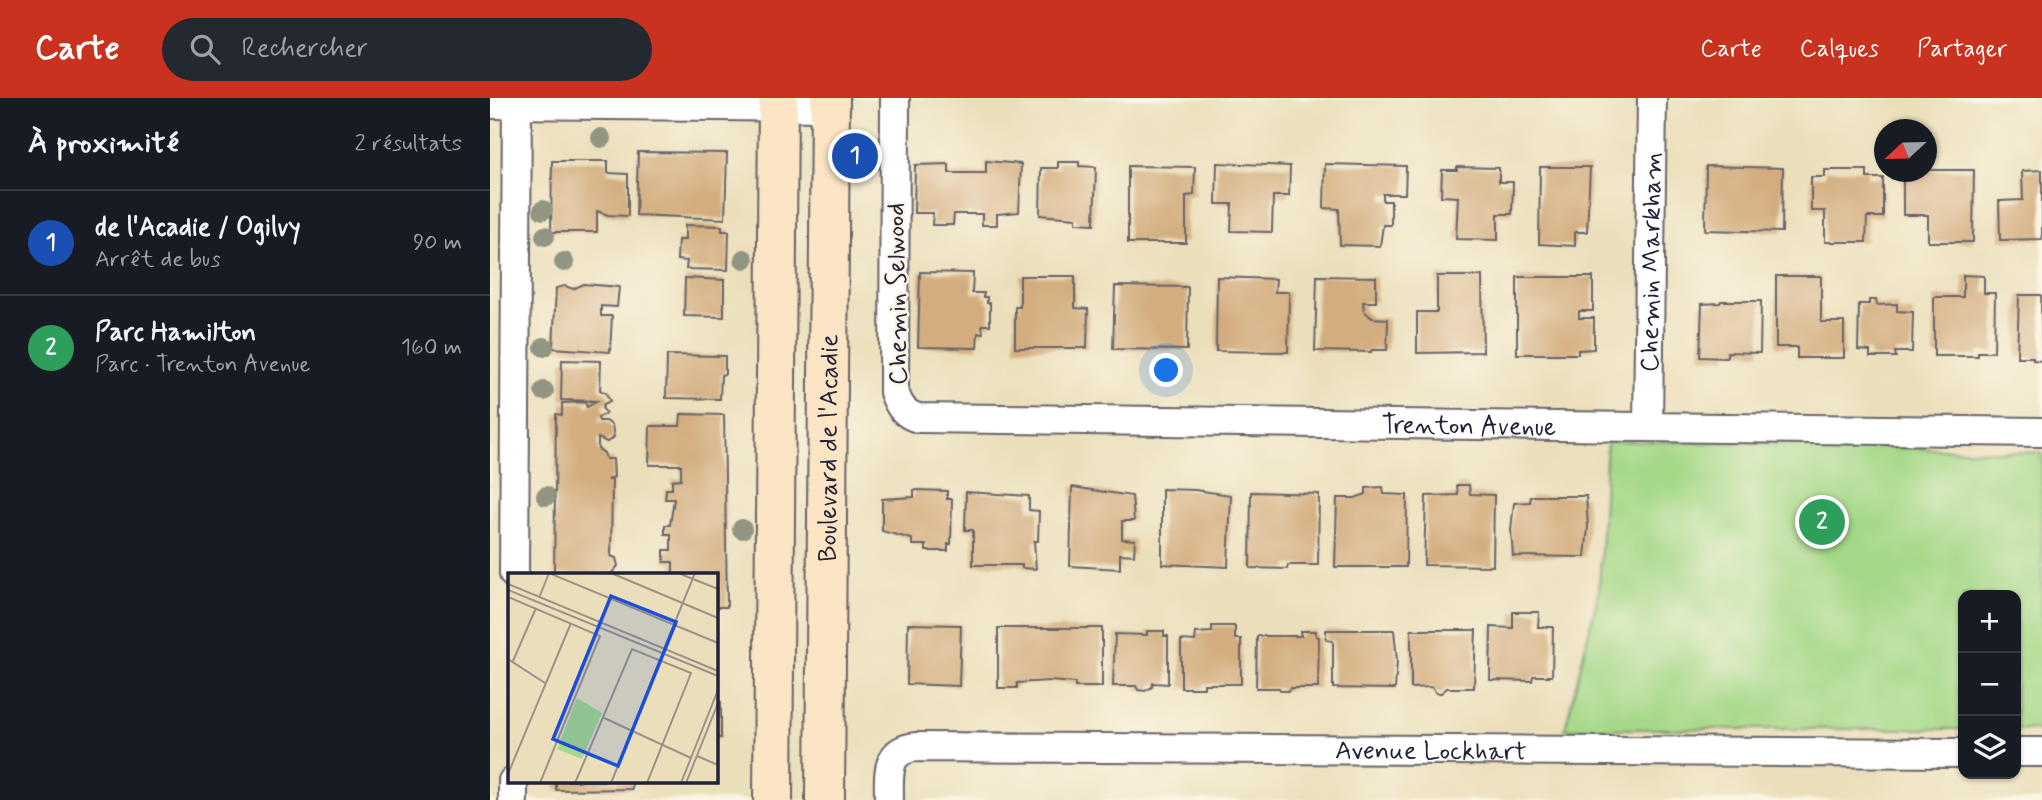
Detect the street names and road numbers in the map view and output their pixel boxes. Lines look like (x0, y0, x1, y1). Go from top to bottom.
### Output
street label: Chemin Markham (1634, 152, 1670, 372)
street label: Chemin Selwood (879, 202, 917, 386)
street label: Boulevard de l'Acadie (812, 334, 847, 562)
street label: Trenton Avenue (1381, 409, 1556, 445)
street label: Avenue Lockhart (1335, 734, 1527, 769)

